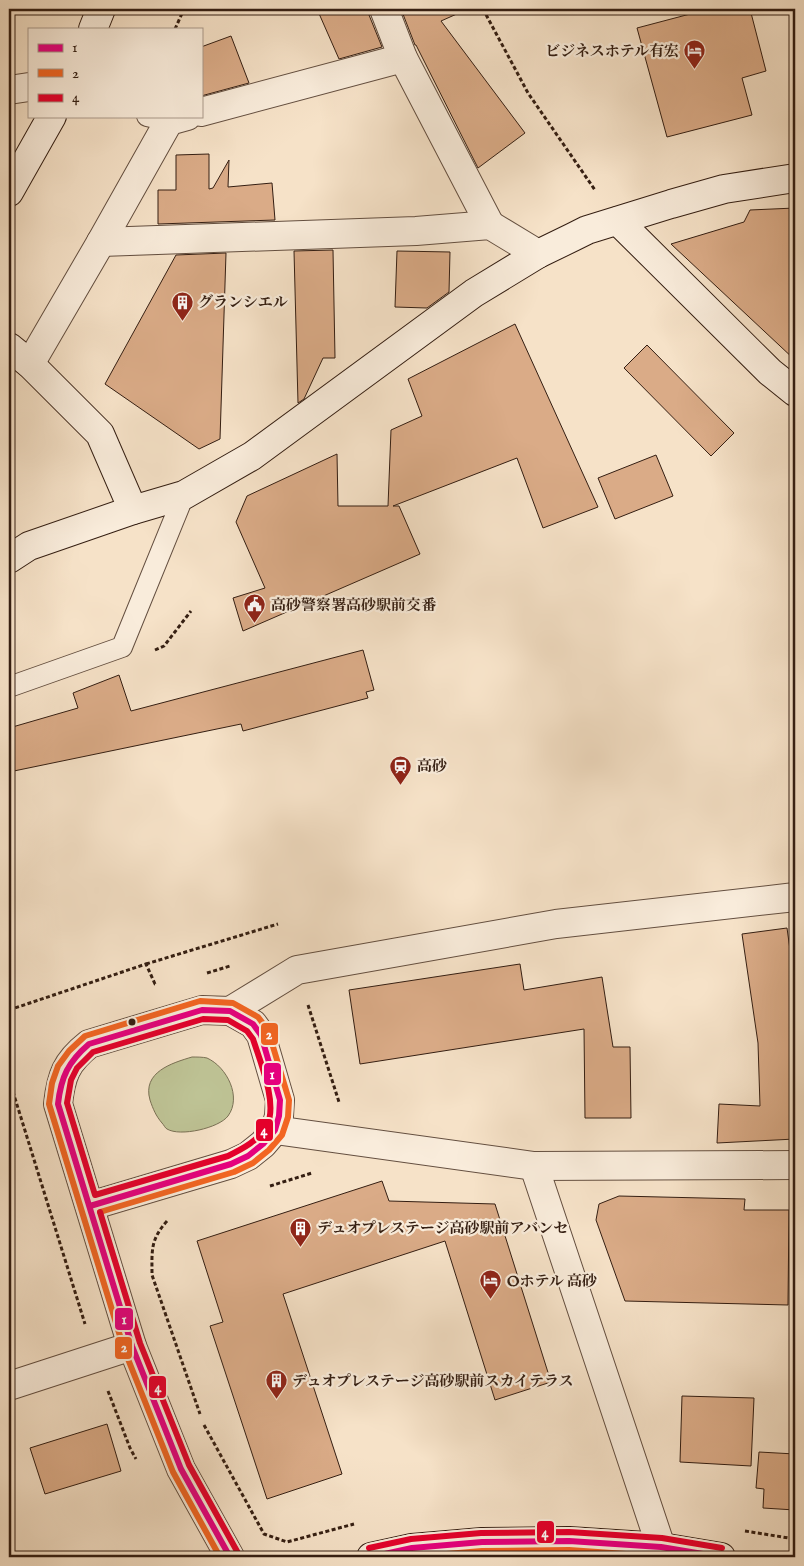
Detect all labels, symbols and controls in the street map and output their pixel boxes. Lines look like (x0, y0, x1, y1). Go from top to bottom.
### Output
legend (28, 28, 202, 118)
text: 1 (72, 38, 78, 57)
hotel icon: ビジネスホテル有宏 (683, 39, 707, 70)
place label: ビジネスホテル有宏 (545, 42, 679, 61)
text: 2 (72, 64, 79, 83)
text: 4 (72, 88, 80, 107)
building icon: グランシエル (170, 290, 194, 321)
place label: グランシエル (198, 293, 288, 312)
public building icon: 高砂警察署高砂駅前交番 (243, 593, 267, 624)
place label: 高砂警察署高砂駅前交番 (271, 596, 437, 615)
station icon: 高砂 (389, 754, 413, 785)
place label: 高砂 (417, 757, 447, 776)
unlabelled marker (127, 1017, 137, 1027)
line badge: 2 (260, 1022, 279, 1046)
text: 2 (266, 1026, 273, 1044)
line badge: 1 (263, 1062, 282, 1086)
text: 1 (269, 1066, 275, 1084)
line badge: 4 (255, 1118, 274, 1142)
text: 4 (261, 1122, 269, 1140)
building icon: デュオプレステージ高砂駅前アバンセ (289, 1216, 313, 1247)
place label: デュオプレステージ高砂駅前アバンセ (317, 1219, 568, 1238)
hotel icon: Oホテル 高砂 (479, 1269, 503, 1300)
place label: Oホテル 高砂 (507, 1272, 597, 1291)
line badge: 1 (114, 1307, 134, 1331)
text: 1 (121, 1311, 127, 1329)
line badge: 2 (114, 1336, 133, 1360)
text: 2 (121, 1339, 128, 1357)
building icon: デュオプレステージ高砂駅前スカイテラス (264, 1369, 288, 1400)
place label: デュオプレステージ高砂駅前スカイテラス (292, 1372, 574, 1391)
line badge: 4 (148, 1375, 167, 1399)
text: 4 (155, 1379, 163, 1397)
line badge: 4 (536, 1520, 555, 1544)
text: 4 (542, 1524, 550, 1542)

